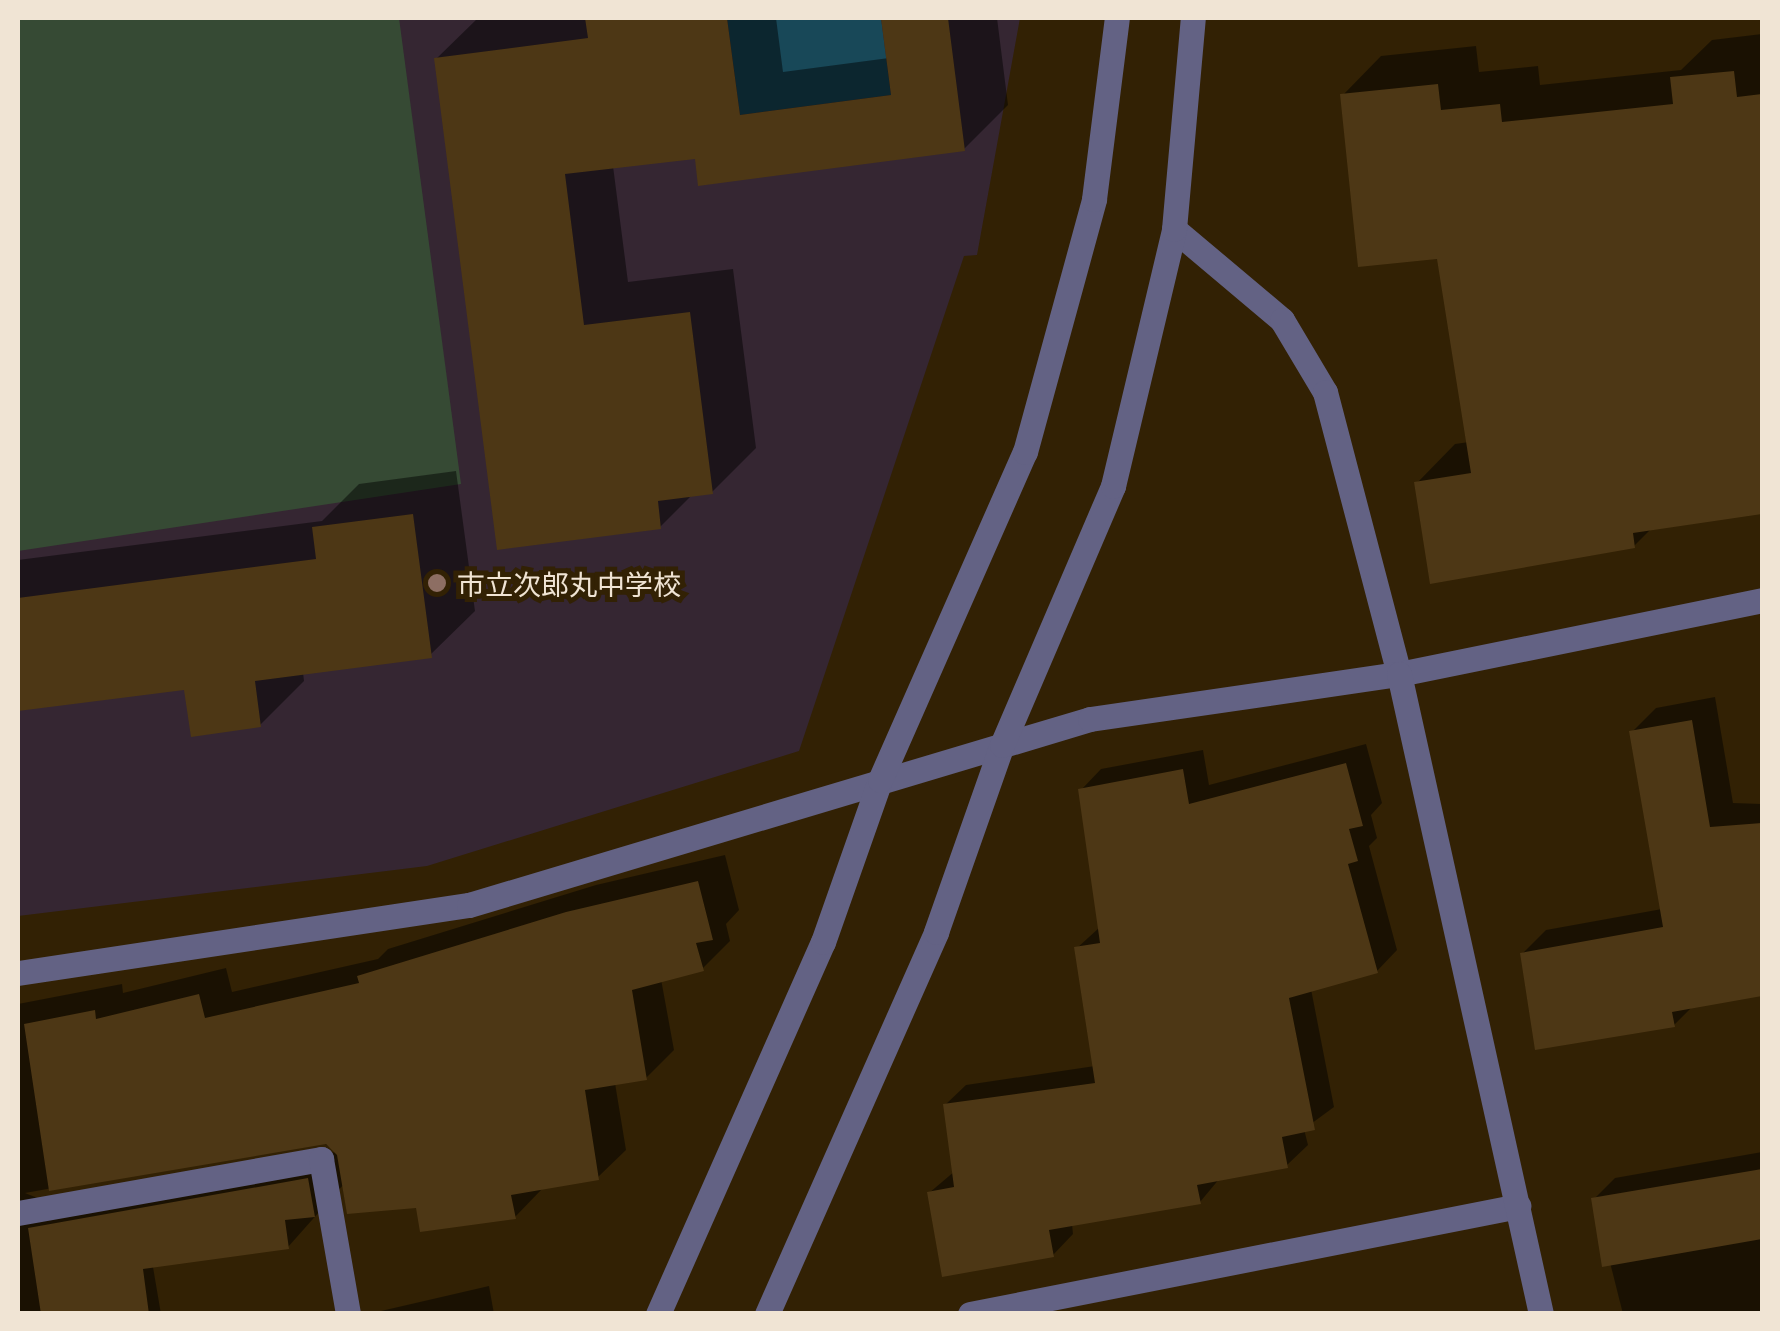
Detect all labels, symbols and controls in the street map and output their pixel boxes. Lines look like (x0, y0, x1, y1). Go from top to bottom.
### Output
place label: 市立次郎丸中学校 (457, 566, 681, 600)
marker: 市立次郎丸中学校 (426, 572, 448, 594)

